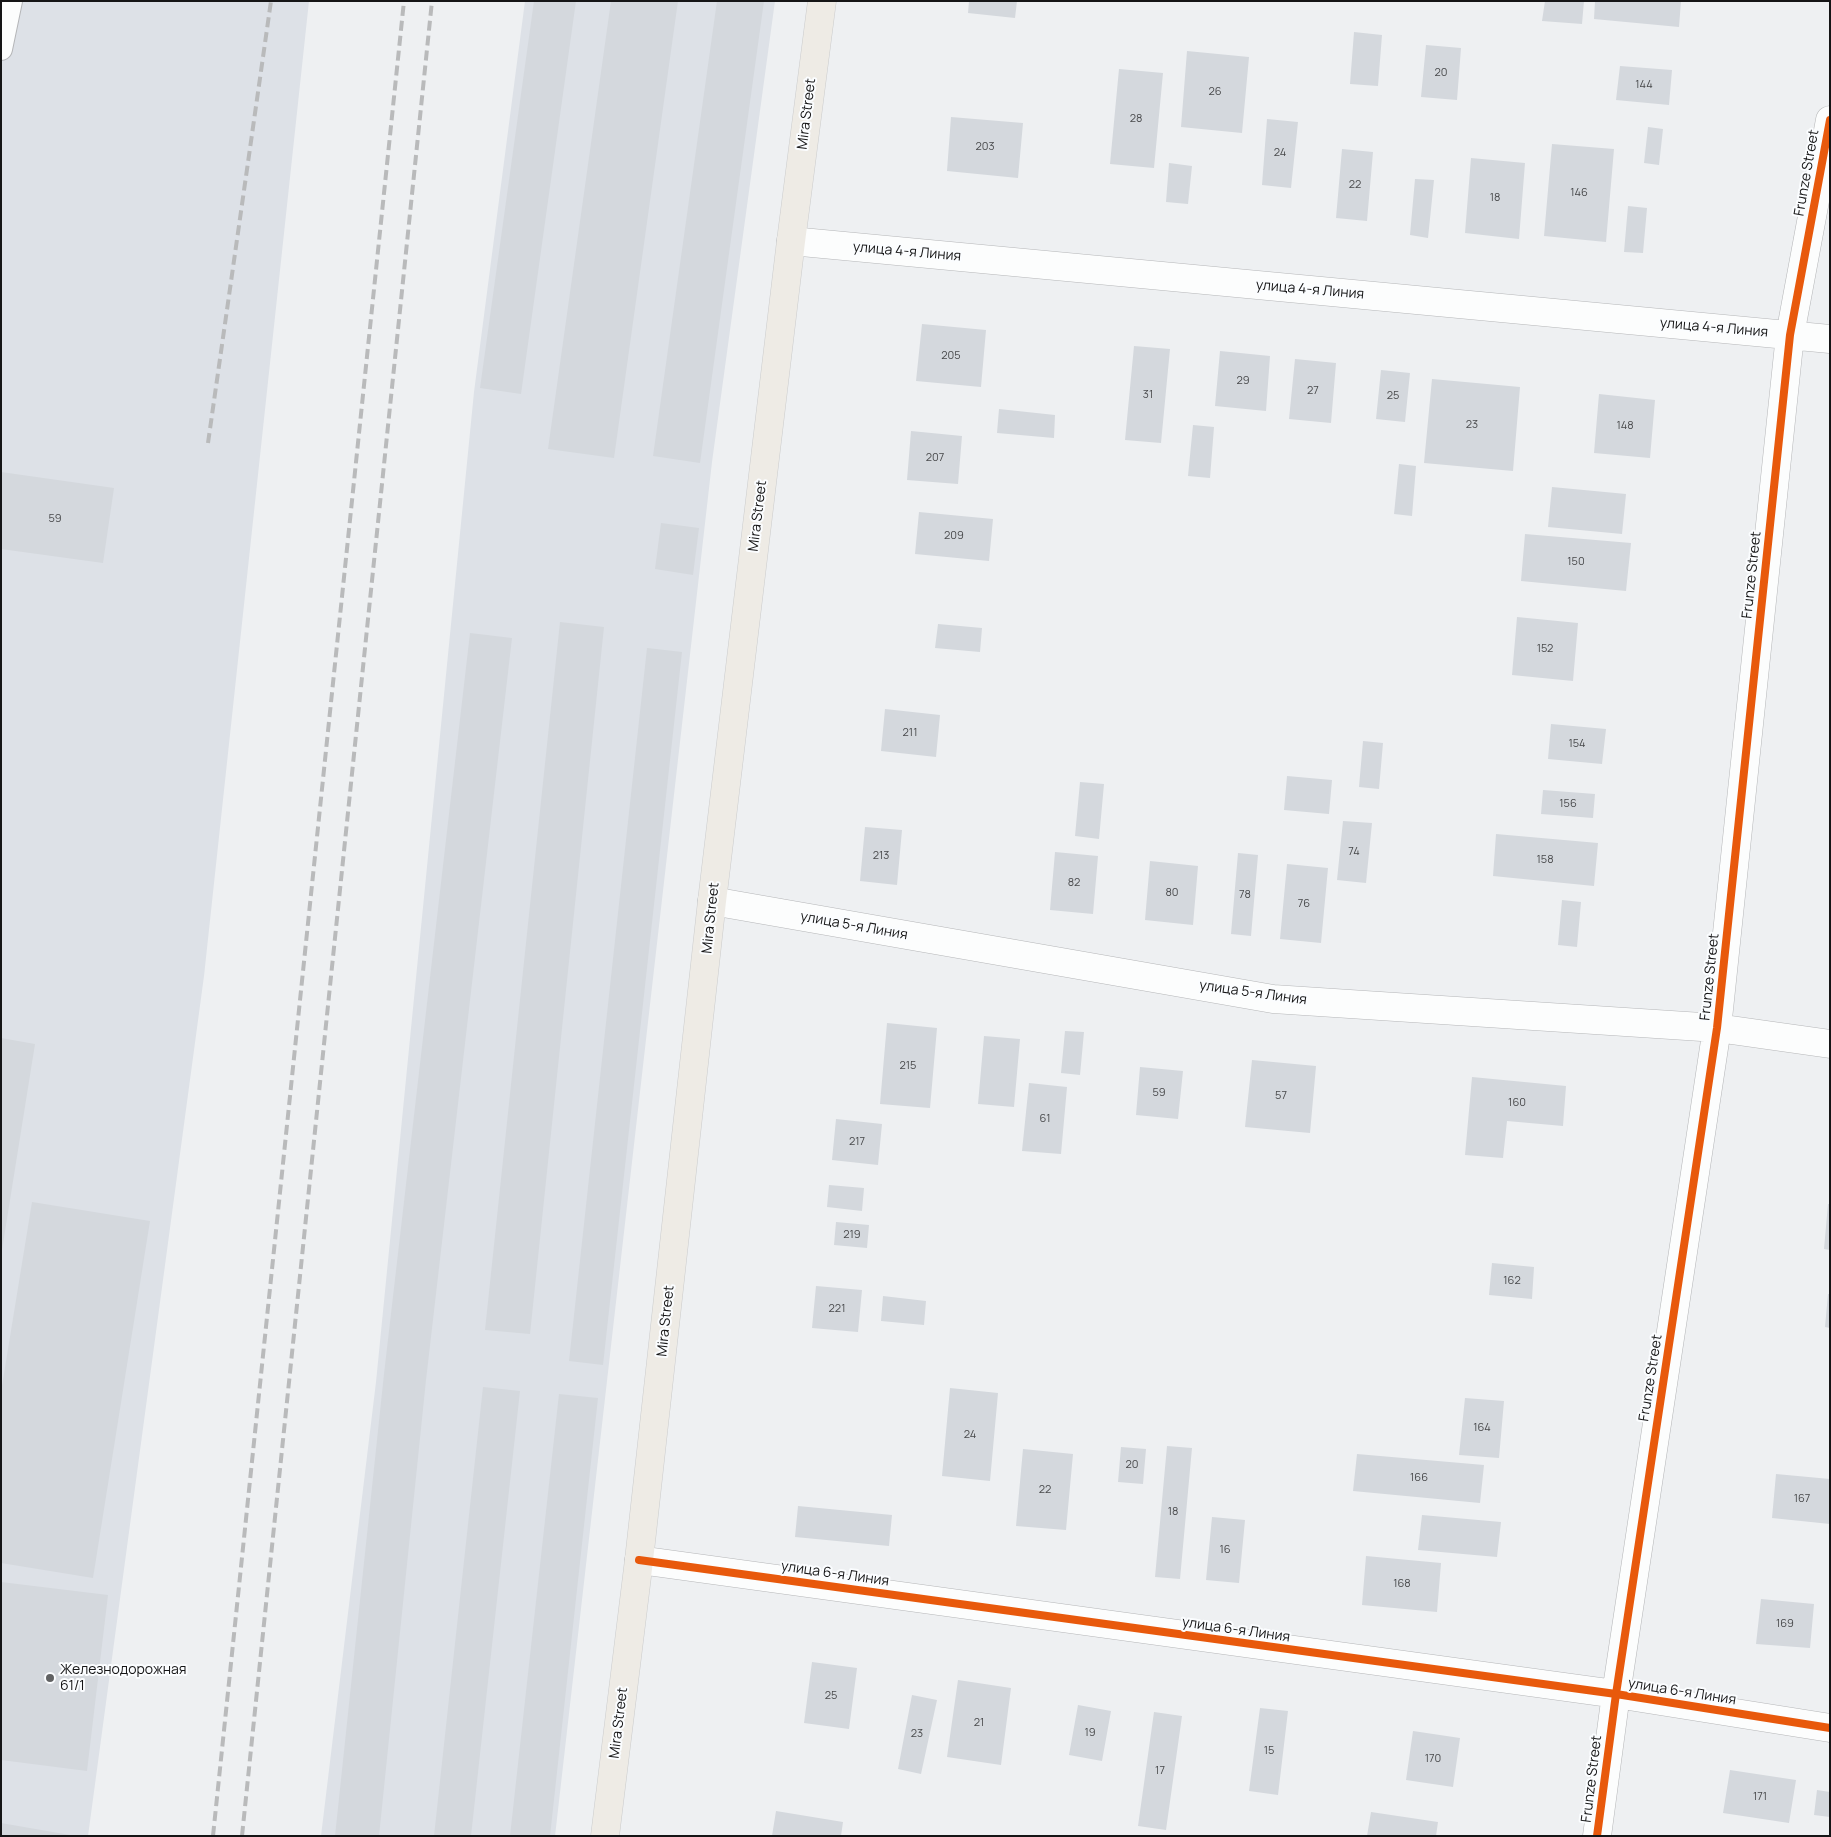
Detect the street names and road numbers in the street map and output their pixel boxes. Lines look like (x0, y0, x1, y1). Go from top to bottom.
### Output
street label: Mira Street (794, 77, 820, 151)
street label: Frunze Street (1791, 128, 1823, 218)
street label: улица 4-я Линия (852, 239, 962, 265)
street label: улица 4-я Линия (1255, 277, 1365, 303)
street label: улица 4-я Линия (1659, 315, 1769, 341)
street label: Mira Street (745, 479, 771, 553)
street label: Frunze Street (1739, 531, 1765, 619)
street label: Mira Street (699, 882, 723, 954)
street label: улица 5-я Линия (799, 908, 909, 944)
street label: Frunze Street (1697, 933, 1723, 1021)
street label: улица 5-я Линия (1198, 977, 1308, 1009)
street label: Mira Street (654, 1285, 678, 1357)
street label: Frunze Street (1636, 1333, 1666, 1423)
street label: улица 6-я Линия (780, 1558, 890, 1590)
street label: улица 6-я Линия (1181, 1614, 1291, 1646)
street label: улица 6-я Линия (1627, 1675, 1737, 1709)
street label: Mira Street (606, 1686, 632, 1760)
street label: Frunze Street (1578, 1734, 1606, 1824)

